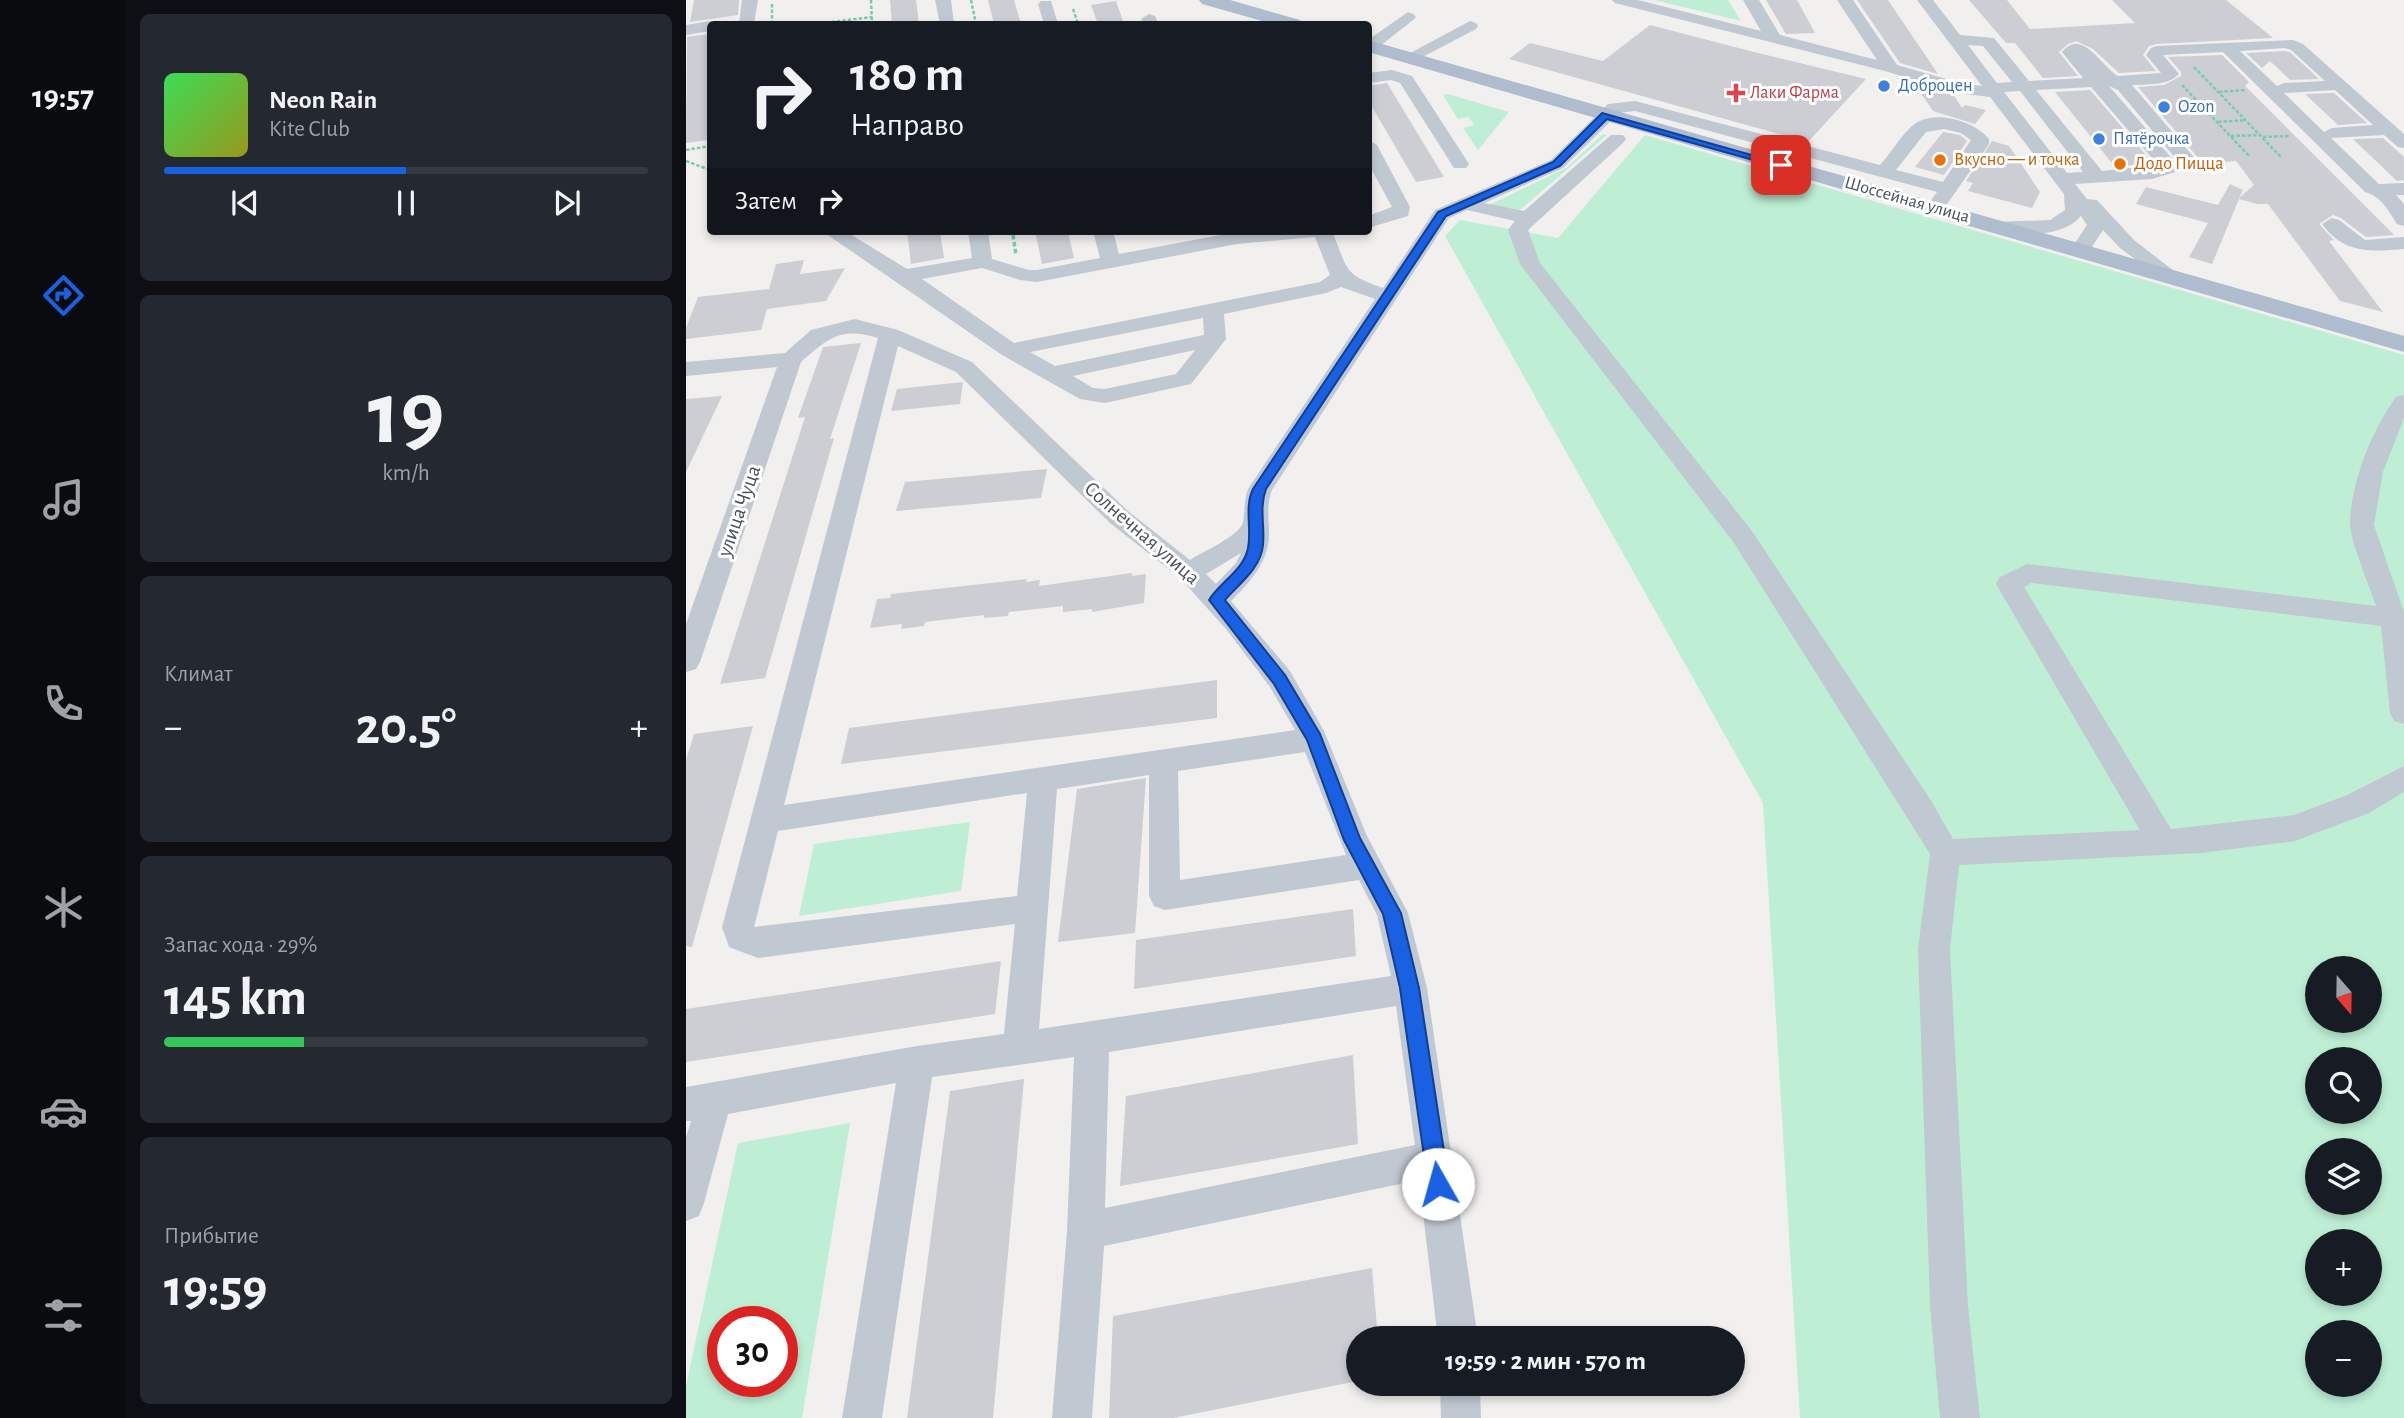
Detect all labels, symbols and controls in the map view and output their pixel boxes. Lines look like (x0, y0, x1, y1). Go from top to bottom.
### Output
icon: right (735, 49, 826, 140)
text: 180 m (850, 51, 964, 100)
place label: Доброцен (1898, 76, 1973, 95)
marker: Доброцен (1876, 78, 1892, 94)
text: 19:57 (32, 81, 94, 113)
place label: Лаки Фарма (1750, 84, 1839, 102)
marker: Лаки Фарма (1728, 85, 1744, 101)
text: Neon Rain (269, 87, 377, 113)
place label: Ozon (2178, 98, 2215, 116)
marker: Ozon (2156, 99, 2172, 115)
text: Направо (850, 109, 964, 141)
text: Kite Club (269, 118, 350, 141)
place label: Пятёрочка (2113, 130, 2190, 148)
marker: Пятёрочка (2091, 131, 2107, 147)
pin (1751, 135, 1811, 195)
icon: arrive (1762, 146, 1800, 184)
place label: Вкусно — и точка (1954, 151, 2080, 169)
marker: Вкусно — и точка (1932, 152, 1948, 168)
place label: Додо Пицца (2134, 155, 2224, 173)
marker: Додо Пицца (2112, 156, 2128, 172)
street label: Шоссейная улица (1842, 174, 1972, 226)
icon: right (811, 182, 849, 220)
icon: previous (226, 184, 264, 222)
icon: pause (387, 184, 425, 222)
icon: next (548, 184, 586, 222)
text: Затем (735, 188, 797, 214)
icon: directions (39, 271, 88, 320)
text: 19 (368, 369, 444, 460)
text: km/h (382, 462, 430, 485)
street label: улица Чуца (713, 462, 765, 560)
icon: music (39, 475, 88, 524)
street label: Солнечная улица (1080, 477, 1204, 589)
text: Климат (164, 663, 233, 686)
icon: phone (39, 679, 88, 728)
text: 20.5° (355, 701, 457, 753)
text: − (164, 709, 182, 747)
text: + (630, 709, 648, 747)
icon: climate (39, 883, 88, 932)
text: Запас хода · 29% (164, 934, 318, 957)
north arrow (2305, 956, 2382, 1032)
map controls (2305, 956, 2382, 1397)
text: 145 km (164, 972, 307, 1024)
button: search (2305, 1047, 2382, 1124)
icon: car (39, 1087, 88, 1136)
button: layers (2305, 1138, 2382, 1215)
position arrow (1401, 1147, 1475, 1221)
text: Прибытие (164, 1225, 259, 1248)
button: + (2305, 1229, 2382, 1306)
text: 19:59 (164, 1263, 267, 1315)
icon: filters (39, 1291, 88, 1340)
speed limit sign: 30 (707, 1306, 798, 1397)
button: − (2305, 1320, 2382, 1397)
text: 19:59 · 2 мин · 570 m (1445, 1348, 1646, 1374)

